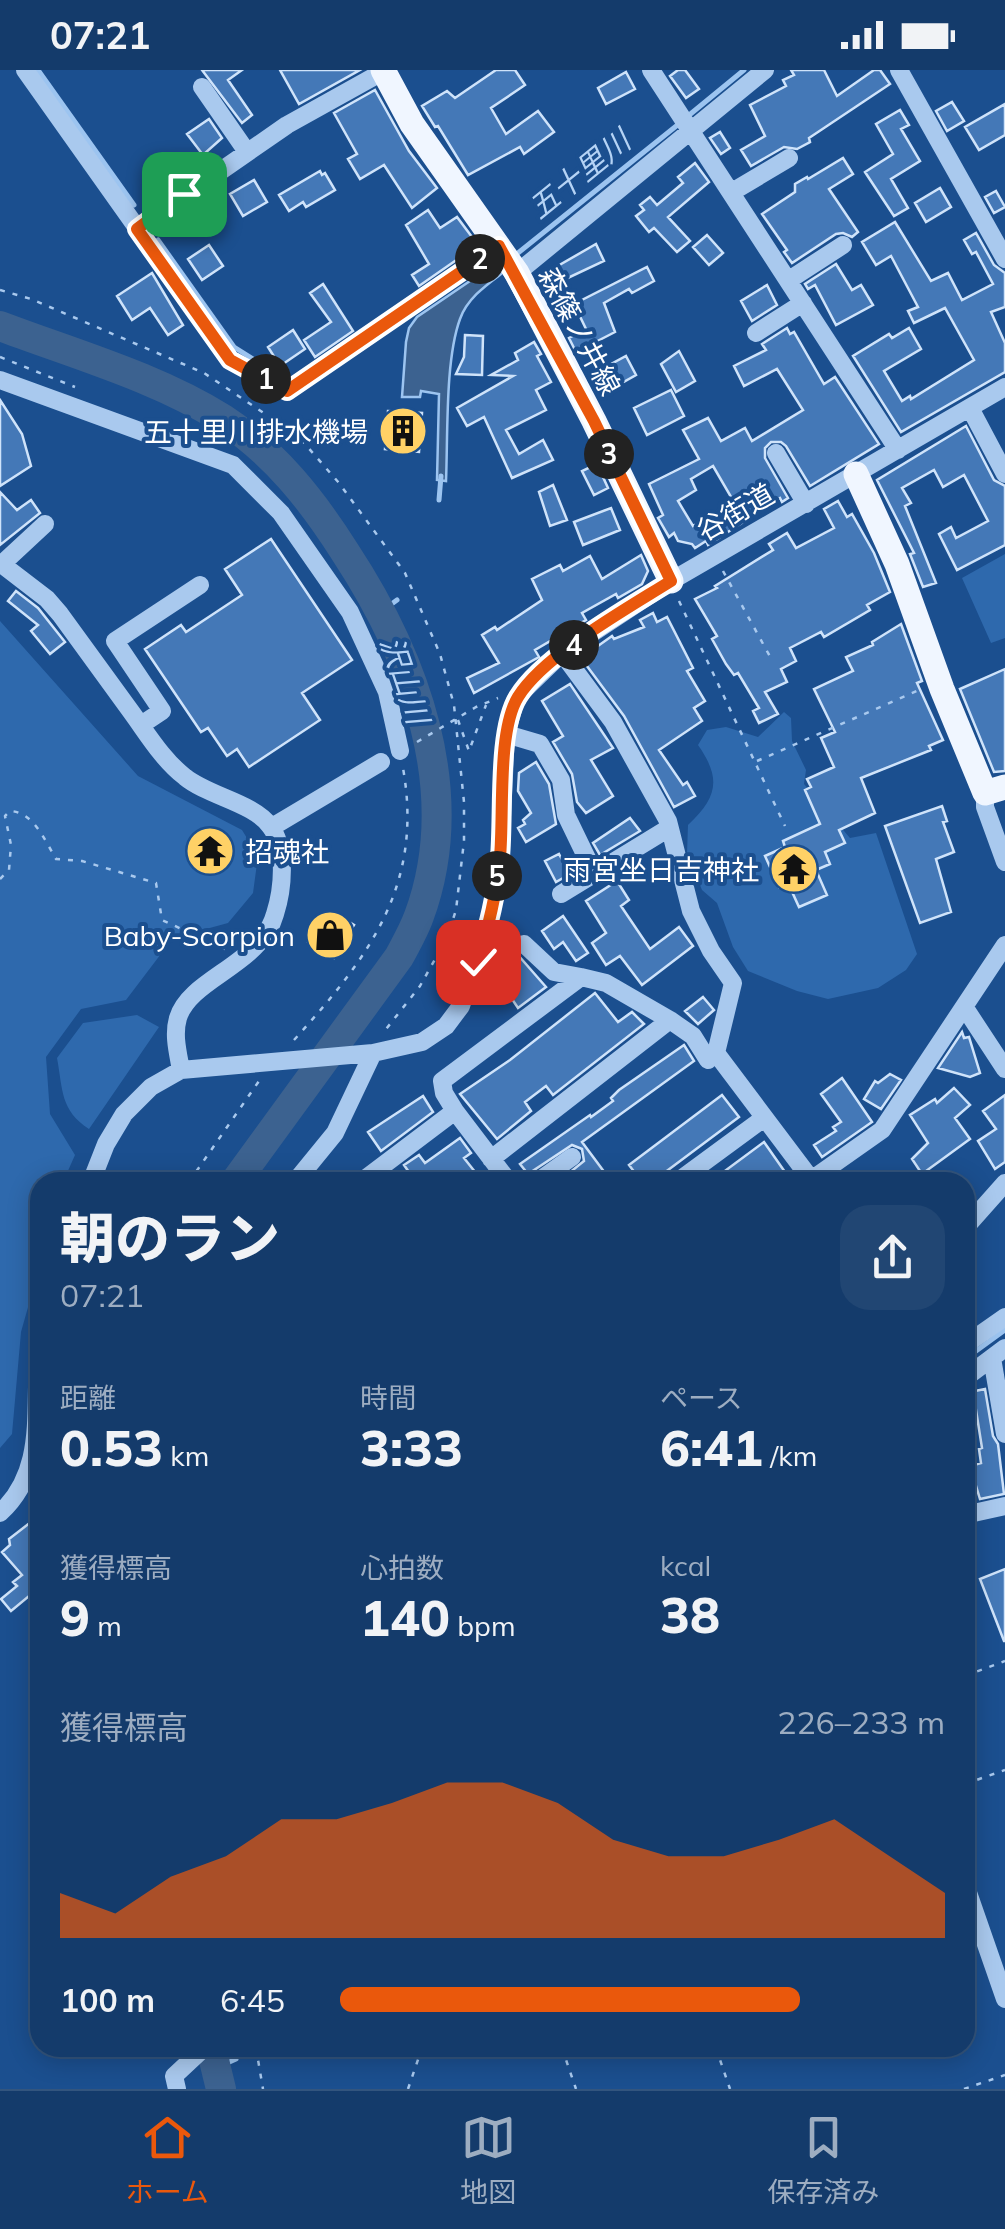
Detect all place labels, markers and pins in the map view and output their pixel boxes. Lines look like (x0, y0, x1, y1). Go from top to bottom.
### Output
pin (142, 152, 227, 237)
pin: 2 (455, 234, 505, 284)
pin: 1 (241, 354, 291, 404)
building icon: 五十里川排水機場 (377, 405, 429, 457)
place label: 五十里川排水機場 (144, 414, 368, 449)
pin: 3 (584, 429, 634, 479)
pin: 4 (549, 620, 599, 670)
temple icon: 招魂社 (184, 825, 236, 877)
place label: 招魂社 (245, 834, 329, 869)
temple icon: 雨宮坐日吉神社 (768, 843, 820, 895)
pin: 5 (472, 851, 522, 901)
place label: 雨宮坐日吉神社 (563, 852, 759, 887)
shop icon: Baby-Scorpion (304, 909, 356, 961)
place label: Baby-Scorpion (104, 918, 295, 953)
pin (436, 920, 521, 1005)

